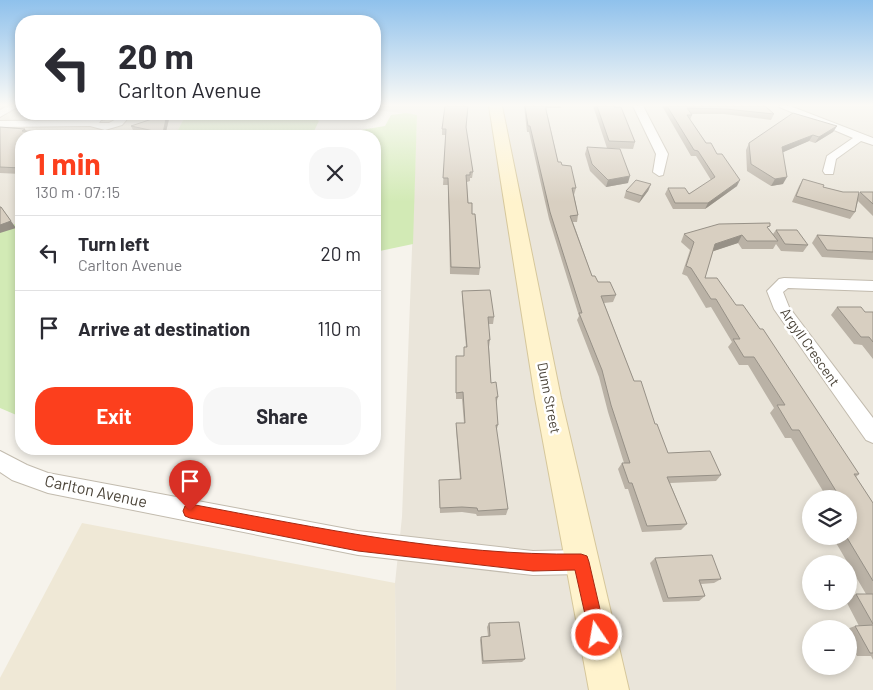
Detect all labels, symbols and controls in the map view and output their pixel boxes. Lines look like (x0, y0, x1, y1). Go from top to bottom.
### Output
text: 20 m (118, 34, 194, 76)
icon: left (35, 35, 100, 100)
text: Carlton Avenue (118, 76, 261, 102)
text: 1 min (35, 145, 101, 181)
button: close (309, 147, 361, 199)
text: 130 m · 07:15 (35, 182, 120, 201)
text: Turn left (78, 232, 149, 255)
icon: left (35, 239, 63, 267)
text: 20 m (321, 242, 361, 265)
text: Carlton Avenue (78, 255, 182, 274)
street label: Argyll Crescent (777, 304, 844, 389)
icon: arrive (35, 314, 63, 342)
text: Arrive at destination (78, 317, 250, 340)
text: 110 m (317, 317, 361, 340)
street label: Dunn Street (534, 361, 565, 435)
button: Exit (35, 387, 193, 445)
button: Share (203, 387, 361, 445)
pin (169, 460, 211, 511)
icon: arrive (176, 467, 204, 495)
street label: Carlton Avenue (43, 470, 149, 511)
map controls (802, 490, 857, 675)
button: layers (802, 490, 857, 545)
button: + (802, 555, 857, 610)
position arrow (570, 608, 622, 660)
button: − (802, 620, 857, 675)

